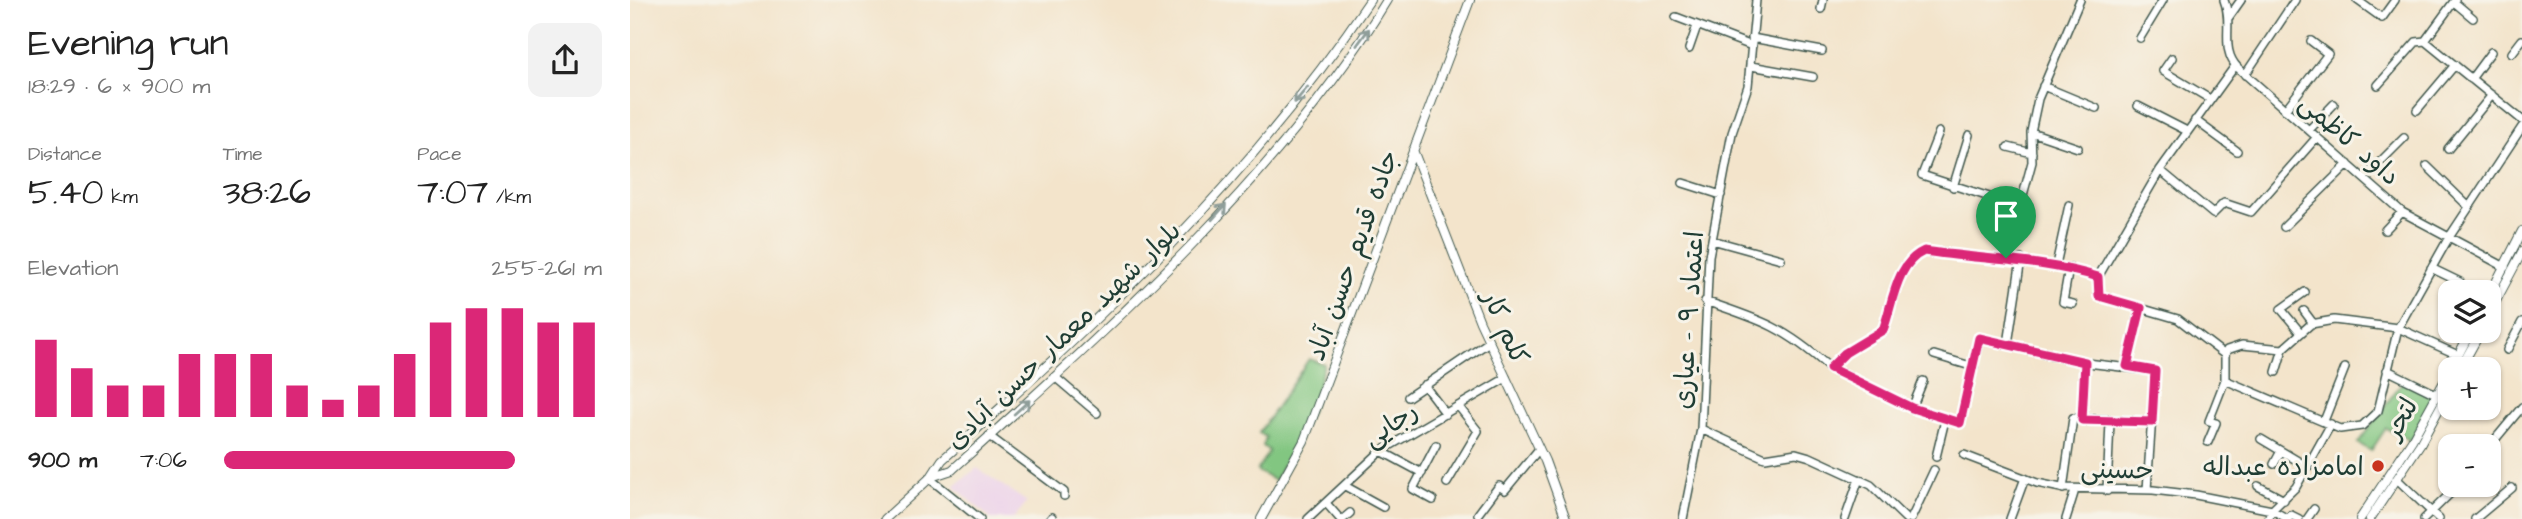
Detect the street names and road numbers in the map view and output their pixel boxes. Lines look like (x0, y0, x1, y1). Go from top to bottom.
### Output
street label: داود کاظمی (2291, 86, 2408, 194)
street label: جاده قدیم حسن آباد (1298, 145, 1409, 366)
street label: بلوار شهید معمار حسن آبادی (938, 214, 1189, 458)
street label: اعتماد ۹ - عیاری (1665, 230, 1713, 410)
street label: کلم کار (1471, 283, 1537, 371)
street label: لتحر (2374, 391, 2427, 448)
street label: رجایی (1356, 393, 1425, 456)
street label: حسینی (2080, 451, 2154, 489)

